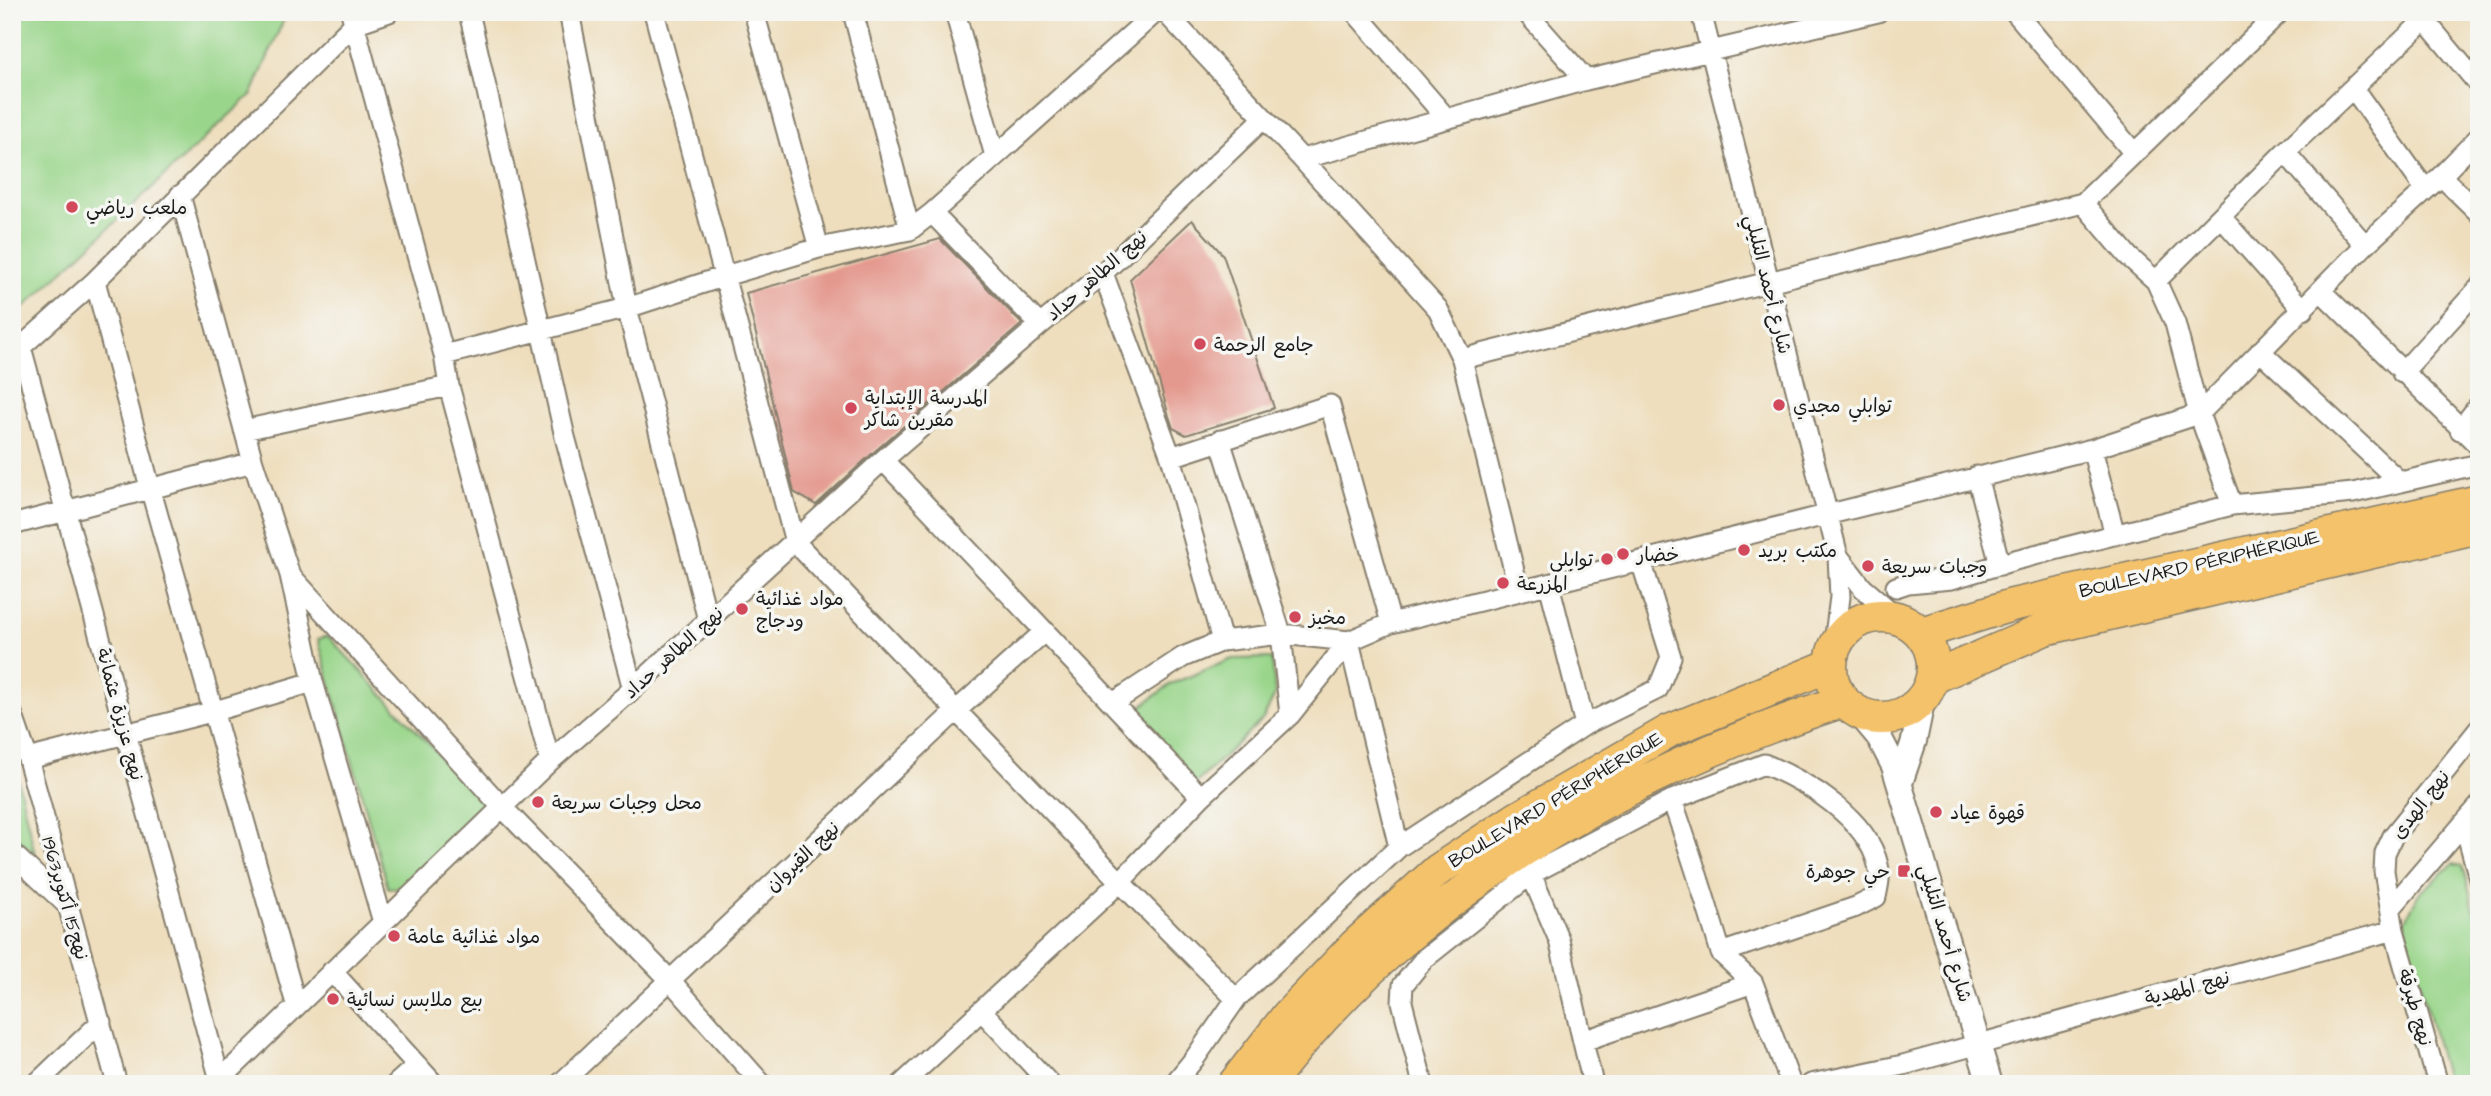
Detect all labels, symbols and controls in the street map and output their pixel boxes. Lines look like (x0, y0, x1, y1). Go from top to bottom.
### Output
place label: ملعب رياضي (86, 195, 187, 224)
marker: ملعب رياضي (64, 199, 80, 215)
street label: شارع أحمد التليلي (1735, 212, 1798, 357)
street label: نهج الطاهر حداد (1040, 224, 1154, 328)
place label: جامع الرحمة (1214, 332, 1314, 359)
marker: جامع الرحمة (1192, 336, 1208, 352)
place label: المدرسة الإبتداية مقرين شاكر (863, 385, 988, 434)
place label: توابلي مجدي (1793, 393, 1892, 422)
marker: توابلي مجدي (1771, 397, 1787, 413)
marker: المدرسة الإبتداية مقرين شاكر (843, 400, 859, 416)
street label: BOULEVARD PÉRIPHÉRIQUE (2077, 524, 2322, 605)
place label: مكتب بريد (1758, 538, 1837, 565)
place label: خضار (1635, 542, 1679, 569)
marker: مكتب بريد (1736, 542, 1752, 558)
marker: خضار (1615, 546, 1631, 562)
place label: توابلي (1549, 547, 1593, 576)
marker: توابلي (1599, 551, 1615, 567)
place label: وجبات سريعة (1882, 554, 1987, 581)
marker: وجبات سريعة (1860, 558, 1876, 574)
place label: المزرعة (1517, 571, 1568, 598)
marker: المزرعة (1495, 575, 1511, 591)
place label: مواد غذائية ودجاج (756, 586, 844, 635)
street label: نهج الطاهر حداد (618, 601, 730, 706)
marker: مواد غذائية ودجاج (734, 601, 750, 617)
place label: مخبز (1307, 605, 1346, 632)
marker: مخبز (1287, 609, 1303, 625)
street label: نهج عزيزة عثمانة (89, 645, 150, 784)
street label: BOULEVARD PÉRIPHÉRIQUE (1444, 726, 1668, 875)
street label: نهج الهدى (2386, 765, 2457, 845)
place label: محل وجبات سريعة (552, 790, 702, 817)
marker: محل وجبات سريعة (530, 794, 546, 810)
place label: قهوة عياد (1950, 800, 2025, 827)
marker: قهوة عياد (1928, 804, 1944, 820)
street label: نهج القيروان (760, 816, 846, 899)
street label: نهج15 أكتوبر1963 (34, 834, 95, 963)
place label: حي جوهرة (1806, 859, 1890, 888)
street label: شارع أحمد التليلي (1909, 861, 1978, 1006)
marker: حي جوهرة (1896, 863, 1912, 879)
place label: مواد غذائية عامة (408, 924, 540, 951)
marker: مواد غذائية عامة (386, 928, 402, 944)
street label: نهج المهدية (2142, 964, 2233, 1013)
street label: نهج طبرقة (2391, 965, 2439, 1049)
place label: بيع ملابس نسائية (347, 987, 483, 1014)
marker: بيع ملابس نسائية (325, 991, 341, 1007)

